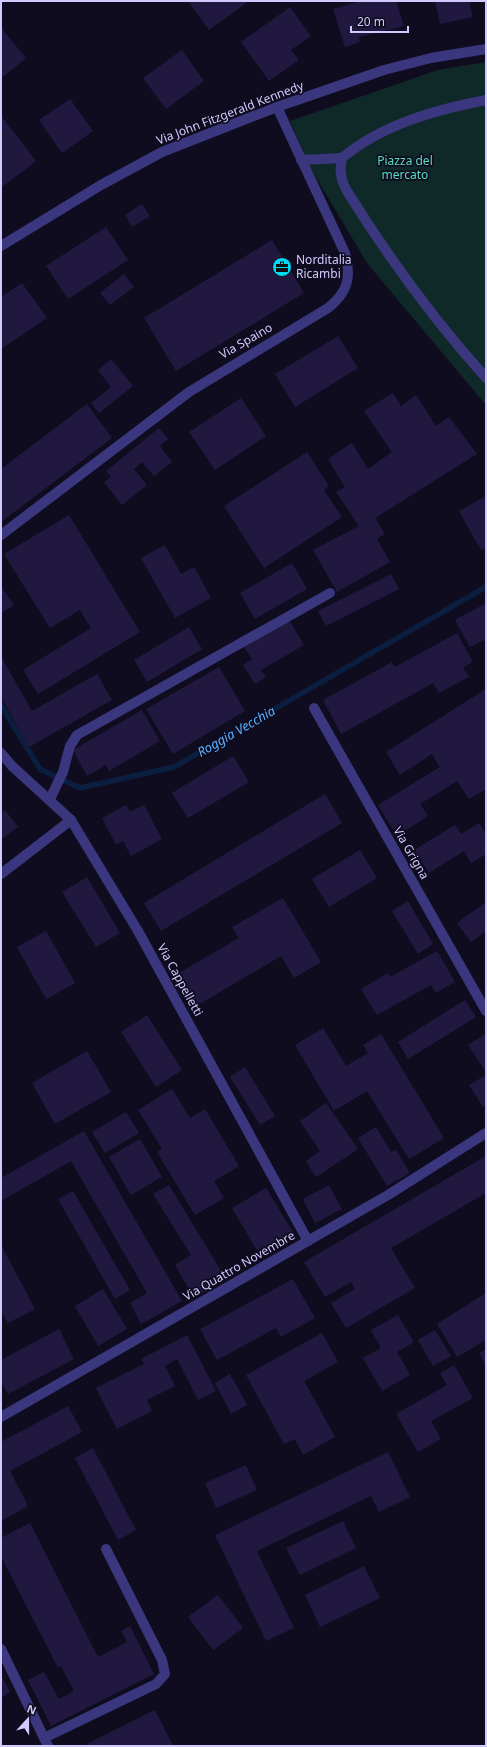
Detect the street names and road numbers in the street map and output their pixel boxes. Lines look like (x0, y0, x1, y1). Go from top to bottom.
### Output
street label: Via John Fitzgerald Kennedy (154, 76, 307, 148)
street label: Via Spaino (216, 319, 275, 363)
street label: Via Grigna (389, 823, 433, 882)
street label: Via Cappelletti (153, 940, 207, 1019)
street label: Via Quattro Novembre (180, 1226, 298, 1305)

